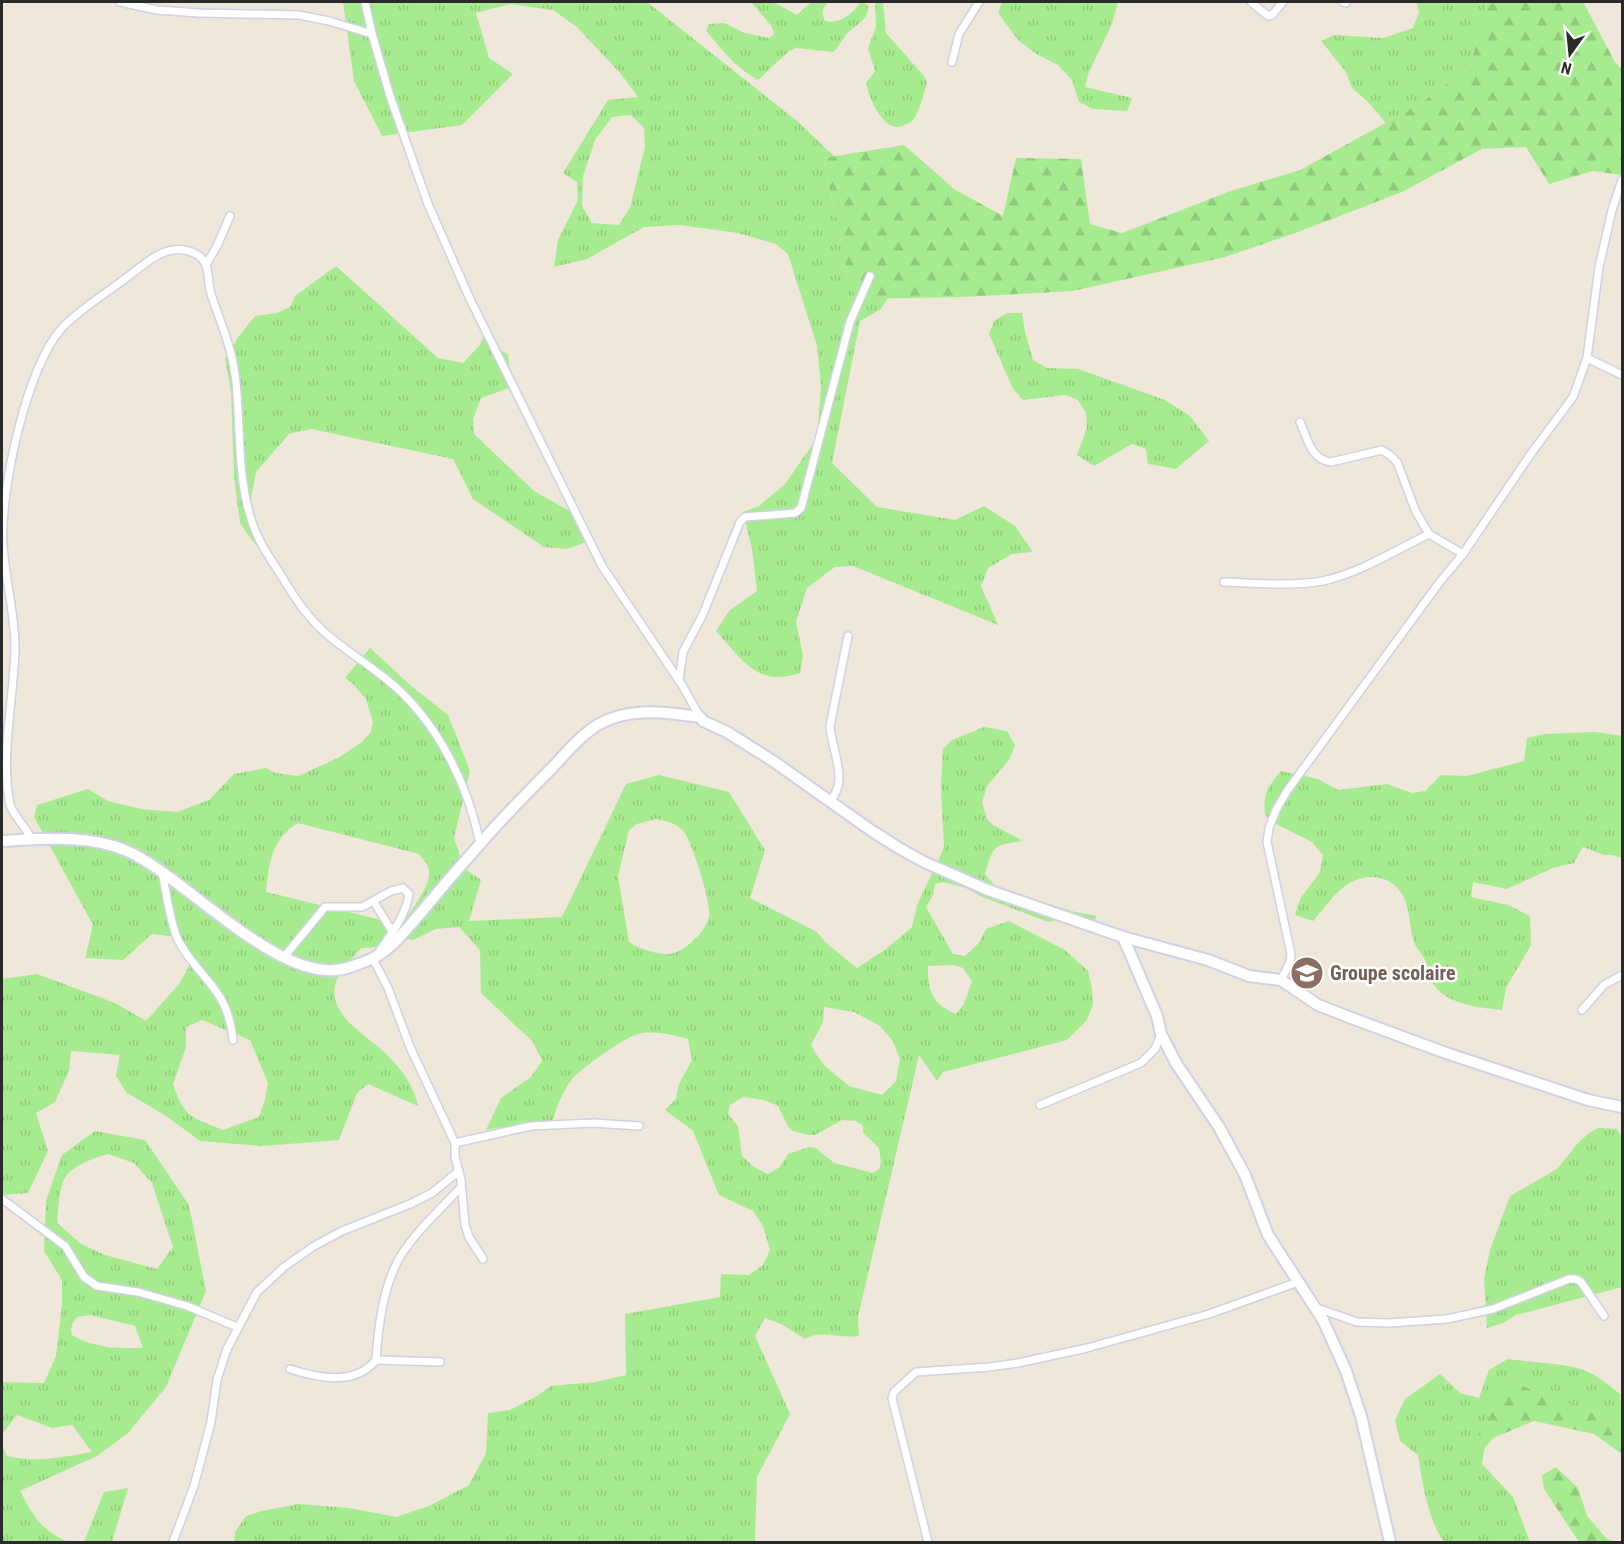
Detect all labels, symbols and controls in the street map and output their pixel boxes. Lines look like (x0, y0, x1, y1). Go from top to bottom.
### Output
north arrow (1540, 24, 1600, 84)
text: N (1559, 58, 1573, 78)
school or university icon: Groupe scolaire (1289, 955, 1325, 991)
place label: Groupe scolaire (1330, 961, 1456, 985)

